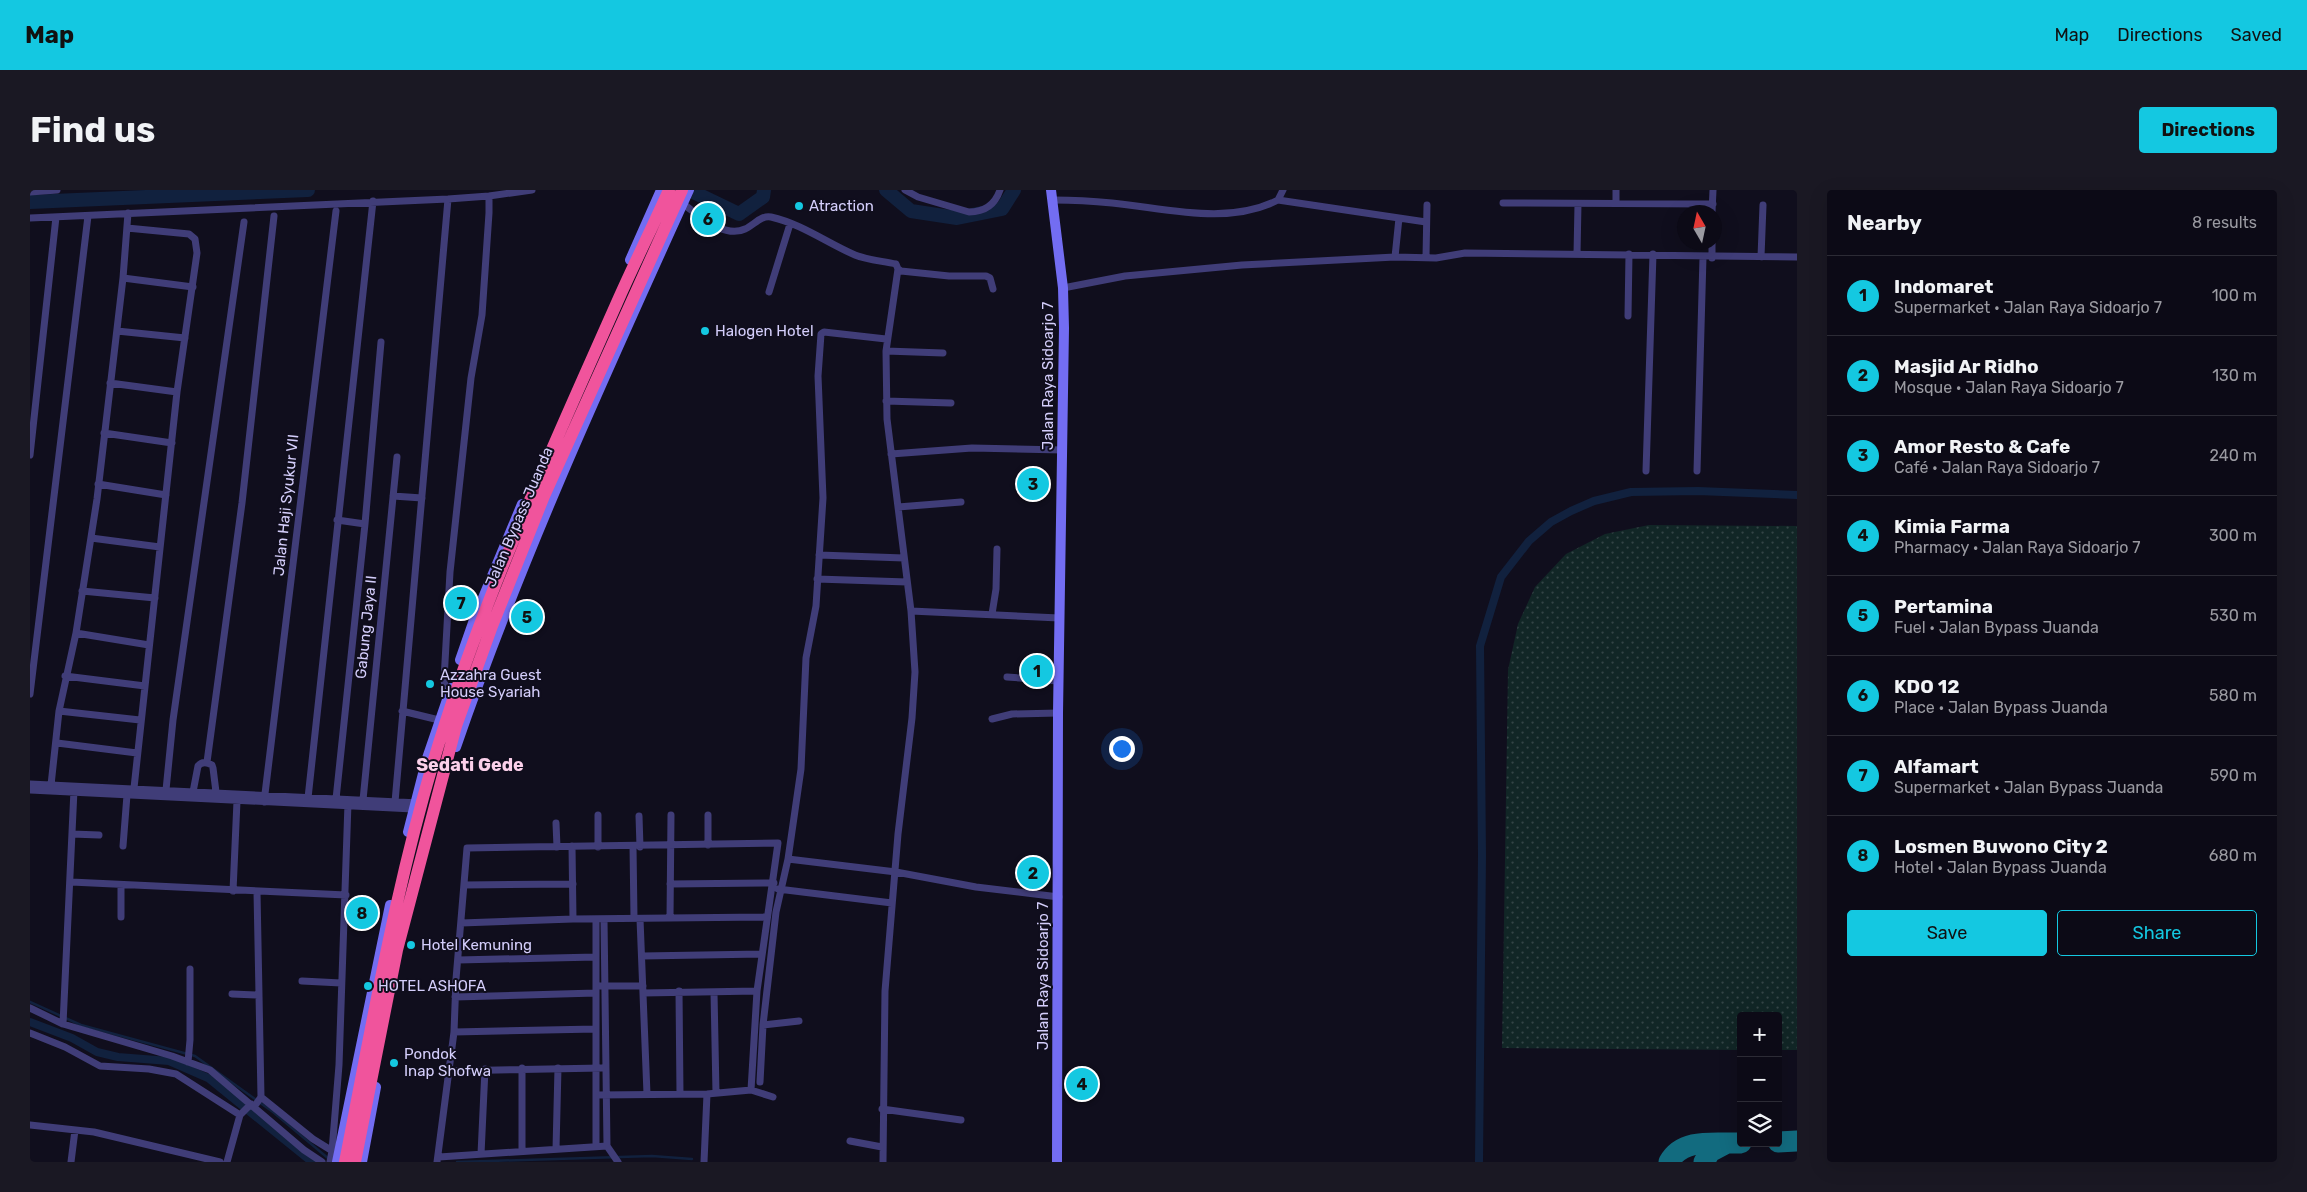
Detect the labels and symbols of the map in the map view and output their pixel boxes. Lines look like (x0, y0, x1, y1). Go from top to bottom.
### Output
place label: Atraction (809, 197, 874, 215)
pin: 6 (692, 200, 724, 238)
marker: Atraction (793, 200, 805, 212)
north arrow (1677, 205, 1722, 250)
street label: Jalan Raya Sidoarjo 7 (1039, 301, 1057, 450)
place label: Halogen Hotel (715, 322, 814, 340)
marker: Halogen Hotel (699, 325, 711, 337)
street label: Jalan Haji Syukur VII (270, 433, 302, 577)
street label: Jalan Bypass Juanda (481, 444, 557, 590)
pin: 3 (1017, 465, 1049, 503)
street label: Gabung Jaya II (352, 574, 380, 680)
pin: 7 (445, 584, 477, 622)
pin: 5 (511, 598, 543, 636)
pin: 1 (1021, 652, 1053, 690)
place label: Azzahra Guest House Syariah (440, 666, 542, 701)
marker: Azzahra Guest House Syariah (424, 678, 436, 690)
your location (1109, 736, 1135, 762)
district label: Sedati Gede (416, 754, 524, 776)
pin: 2 (1017, 854, 1049, 892)
pin: 8 (346, 894, 378, 932)
street label: Jalan Raya Sidoarjo 7 (1034, 901, 1052, 1050)
place label: Hotel Kemuning (421, 936, 532, 954)
marker: Hotel Kemuning (405, 939, 417, 951)
place label: HOTEL ASHOFA (378, 977, 486, 995)
marker: HOTEL ASHOFA (362, 980, 374, 992)
place label: Pondok Inap Shofwa (404, 1045, 491, 1080)
marker: Pondok Inap Shofwa (388, 1057, 400, 1069)
pin: 4 (1066, 1065, 1098, 1103)

